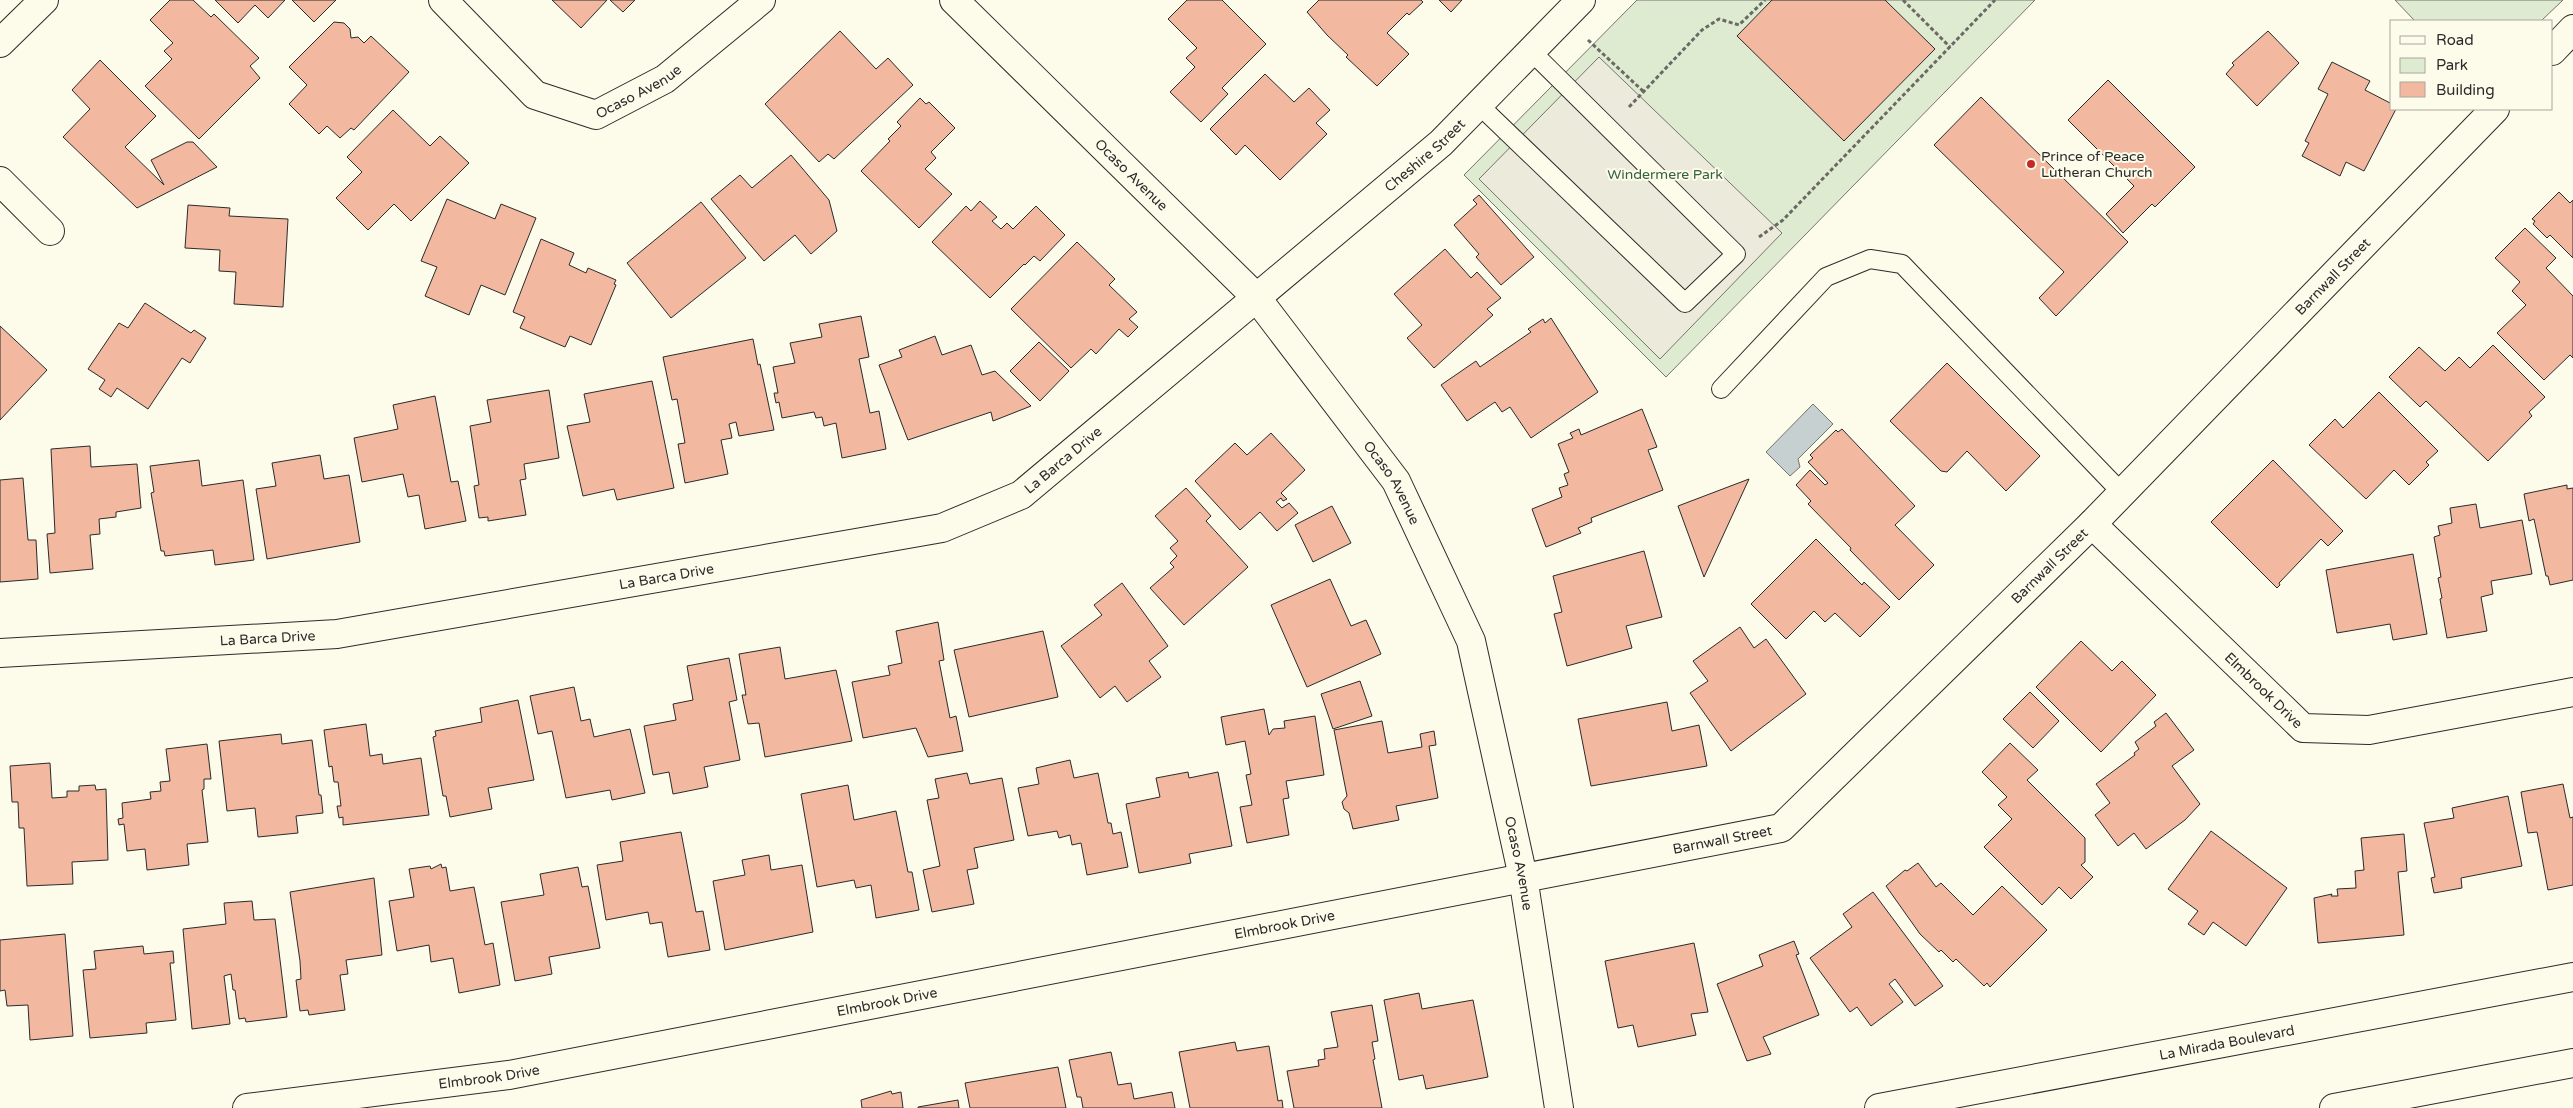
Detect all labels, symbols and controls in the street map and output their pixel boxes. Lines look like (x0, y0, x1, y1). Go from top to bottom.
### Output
legend (2390, 20, 2553, 110)
text: Road (2436, 31, 2474, 49)
text: Park (2436, 56, 2468, 74)
street label: Ocaso Avenue (593, 61, 685, 122)
text: Building (2436, 81, 2495, 99)
street label: Cheshire Street (1381, 115, 1469, 195)
street label: Ocaso Avenue (1092, 135, 1172, 214)
place label: Prince of Peace Lutheran Church (2041, 148, 2153, 181)
marker: Prince of Peace Lutheran Church (2025, 158, 2037, 170)
park label: Windermere Park (1607, 166, 1723, 183)
street label: Barnwall Street (2291, 234, 2374, 318)
street label: La Barca Drive (1021, 423, 1105, 497)
street label: Ocaso Avenue (1360, 437, 1424, 527)
street label: Barnwall Street (2007, 524, 2092, 607)
street label: La Barca Drive (618, 560, 715, 593)
street label: La Barca Drive (219, 627, 316, 649)
street label: Elmbrook Drive (2221, 649, 2306, 732)
street label: Ocaso Avenue (1501, 815, 1537, 912)
street label: Barnwall Street (1671, 821, 1774, 857)
street label: Elmbrook Drive (1233, 906, 1336, 943)
street label: Elmbrook Drive (835, 984, 939, 1020)
street label: La Mirada Boulevard (2158, 1021, 2296, 1063)
street label: Elmbrook Drive (437, 1061, 541, 1092)

